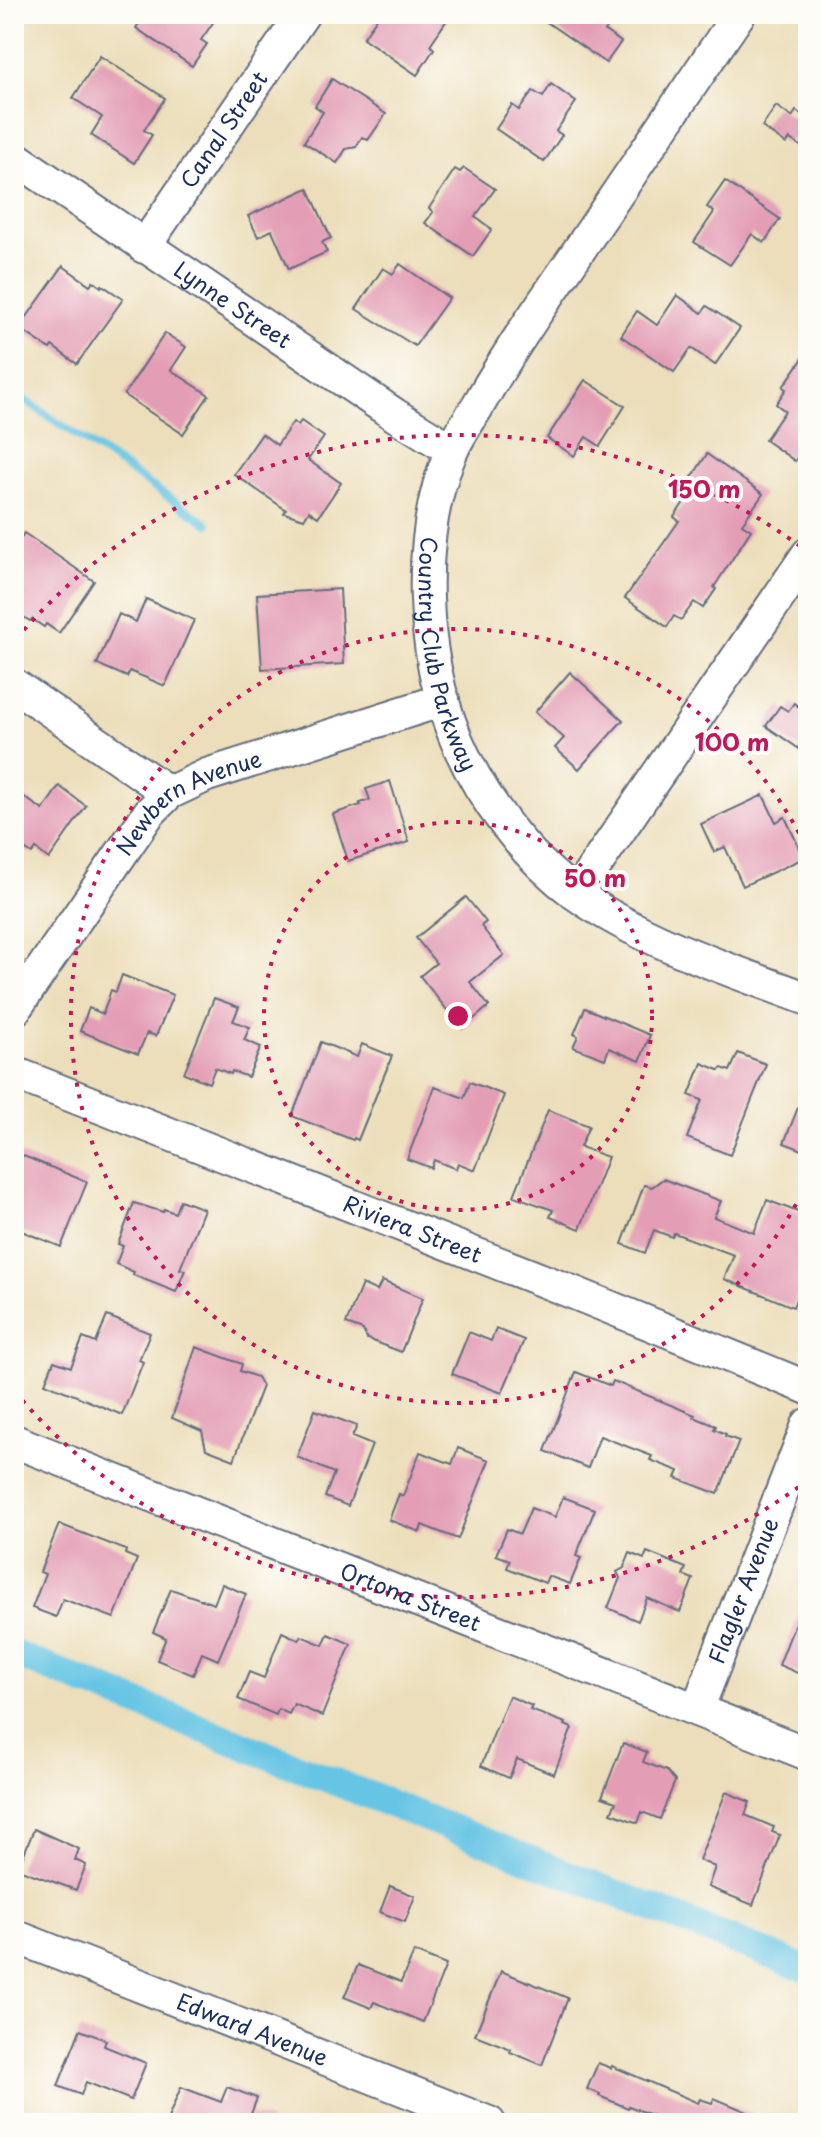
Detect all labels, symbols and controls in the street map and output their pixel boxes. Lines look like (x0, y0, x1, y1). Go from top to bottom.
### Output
street label: Canal Street (171, 64, 275, 194)
street label: Lynne Street (168, 252, 299, 355)
text: 150 m (668, 470, 740, 506)
street label: Country Club Parkway (412, 535, 487, 776)
text: 100 m (695, 723, 769, 759)
street label: Newbern Avenue (107, 741, 265, 861)
text: 50 m (564, 859, 626, 895)
centre of rings (444, 1002, 472, 1030)
street label: Riviera Street (339, 1186, 487, 1270)
street label: Flagler Avenue (699, 1512, 785, 1668)
street label: Ortona Street (336, 1553, 486, 1639)
street label: Edward Avenue (172, 1984, 333, 2073)

